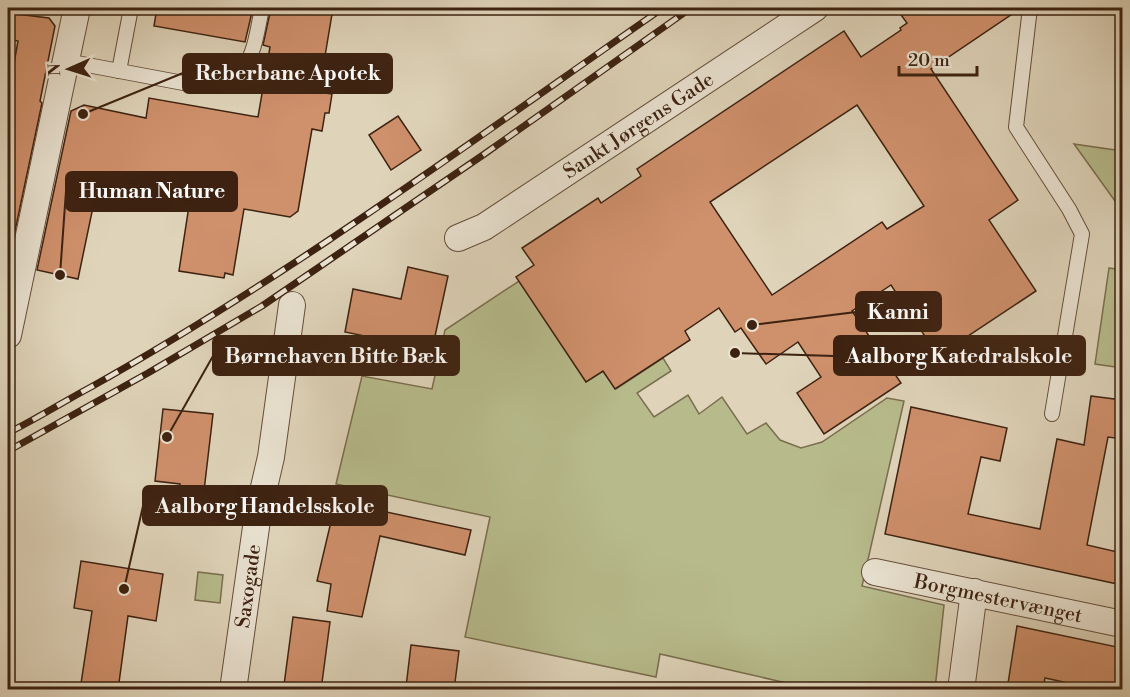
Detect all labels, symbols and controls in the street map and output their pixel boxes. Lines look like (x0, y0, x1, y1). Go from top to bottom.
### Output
north arrow (39, 39, 99, 99)
scale bar (899, 39, 977, 77)
text: 20 m (908, 49, 950, 72)
callout: Reberbane Apotek (183, 54, 392, 93)
text: Reberbane Apotek (195, 61, 382, 87)
text: N (45, 63, 65, 77)
street label: Sankt Jørgens Gade (559, 67, 719, 185)
callout: Human Nature (66, 172, 237, 211)
text: Human Nature (79, 179, 225, 205)
callout: Kanni (856, 292, 941, 331)
text: Kanni (867, 300, 929, 326)
callout: Børnehaven Bitte Bæk (213, 336, 459, 375)
callout: Aalborg Katedralskole (834, 336, 1085, 375)
text: Børnehaven Bitte Bæk (225, 344, 448, 370)
text: Aalborg Katedralskole (845, 344, 1072, 370)
callout: Aalborg Handelsskole (143, 486, 387, 525)
text: Aalborg Handelsskole (154, 494, 375, 520)
street label: Saxogade (231, 543, 267, 630)
street label: Borgmestervænget (911, 569, 1084, 629)

